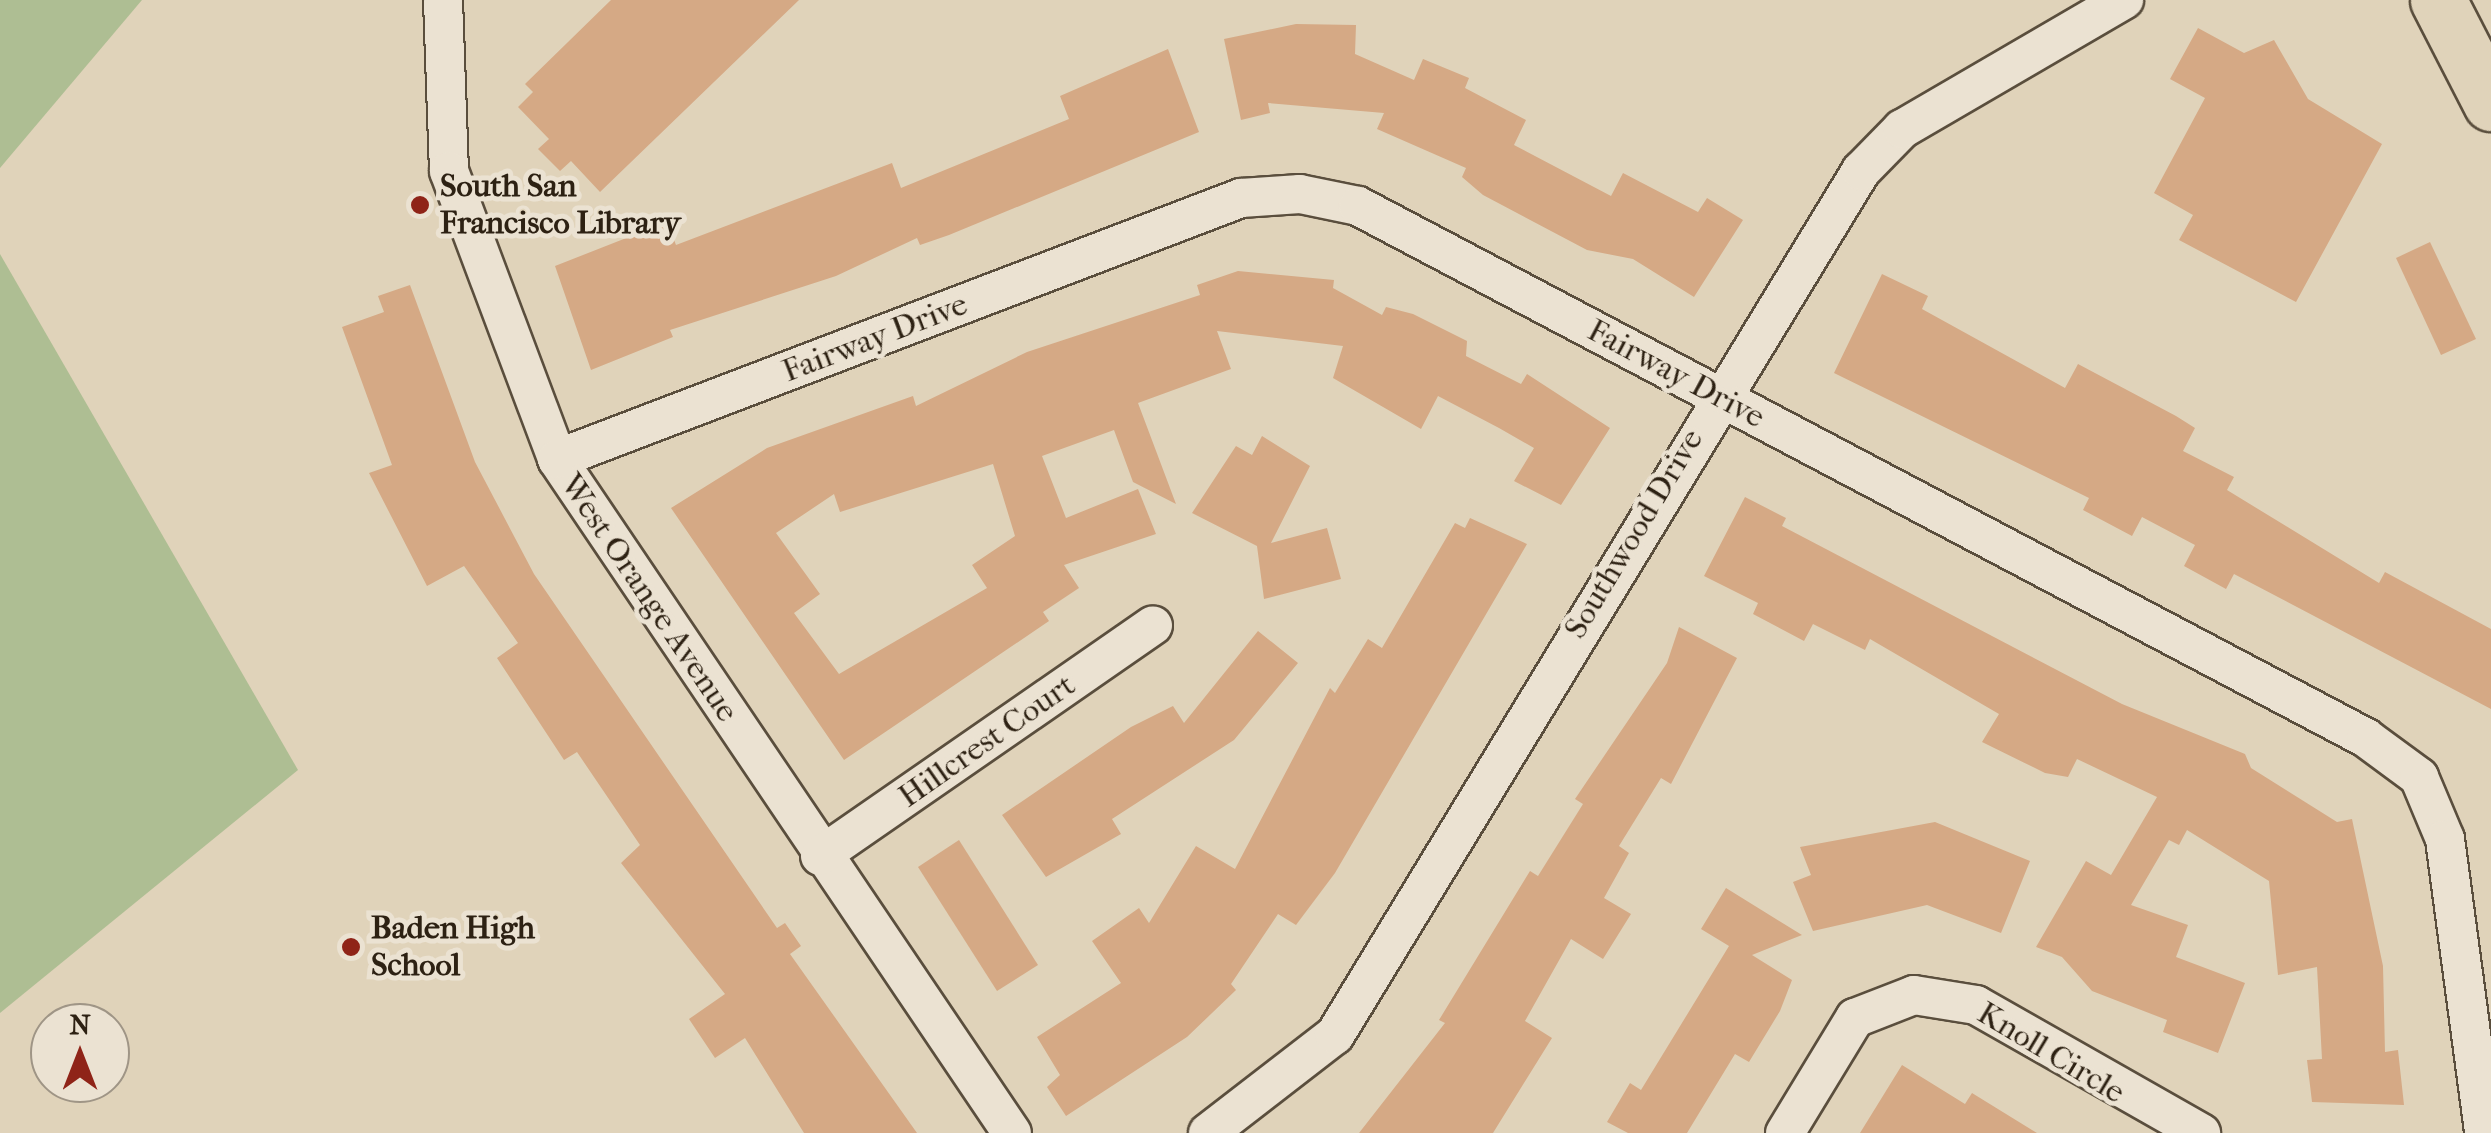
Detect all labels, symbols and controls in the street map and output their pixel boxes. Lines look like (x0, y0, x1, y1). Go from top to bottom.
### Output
place label: South San Francisco Library (440, 168, 681, 243)
marker: South San Francisco Library (409, 194, 431, 216)
street label: Fairway Drive (777, 285, 973, 391)
street label: Fairway Drive (1581, 311, 1771, 437)
street label: Southwood Drive (1556, 422, 1712, 646)
street label: West Orange Avenue (552, 467, 746, 729)
street label: Hillcrest Court (891, 666, 1083, 816)
place label: Baden High School (371, 910, 535, 985)
marker: Baden High School (340, 936, 362, 958)
street label: Knoll Circle (1970, 994, 2132, 1112)
north arrow (30, 1003, 130, 1103)
text: N (69, 1008, 91, 1041)

